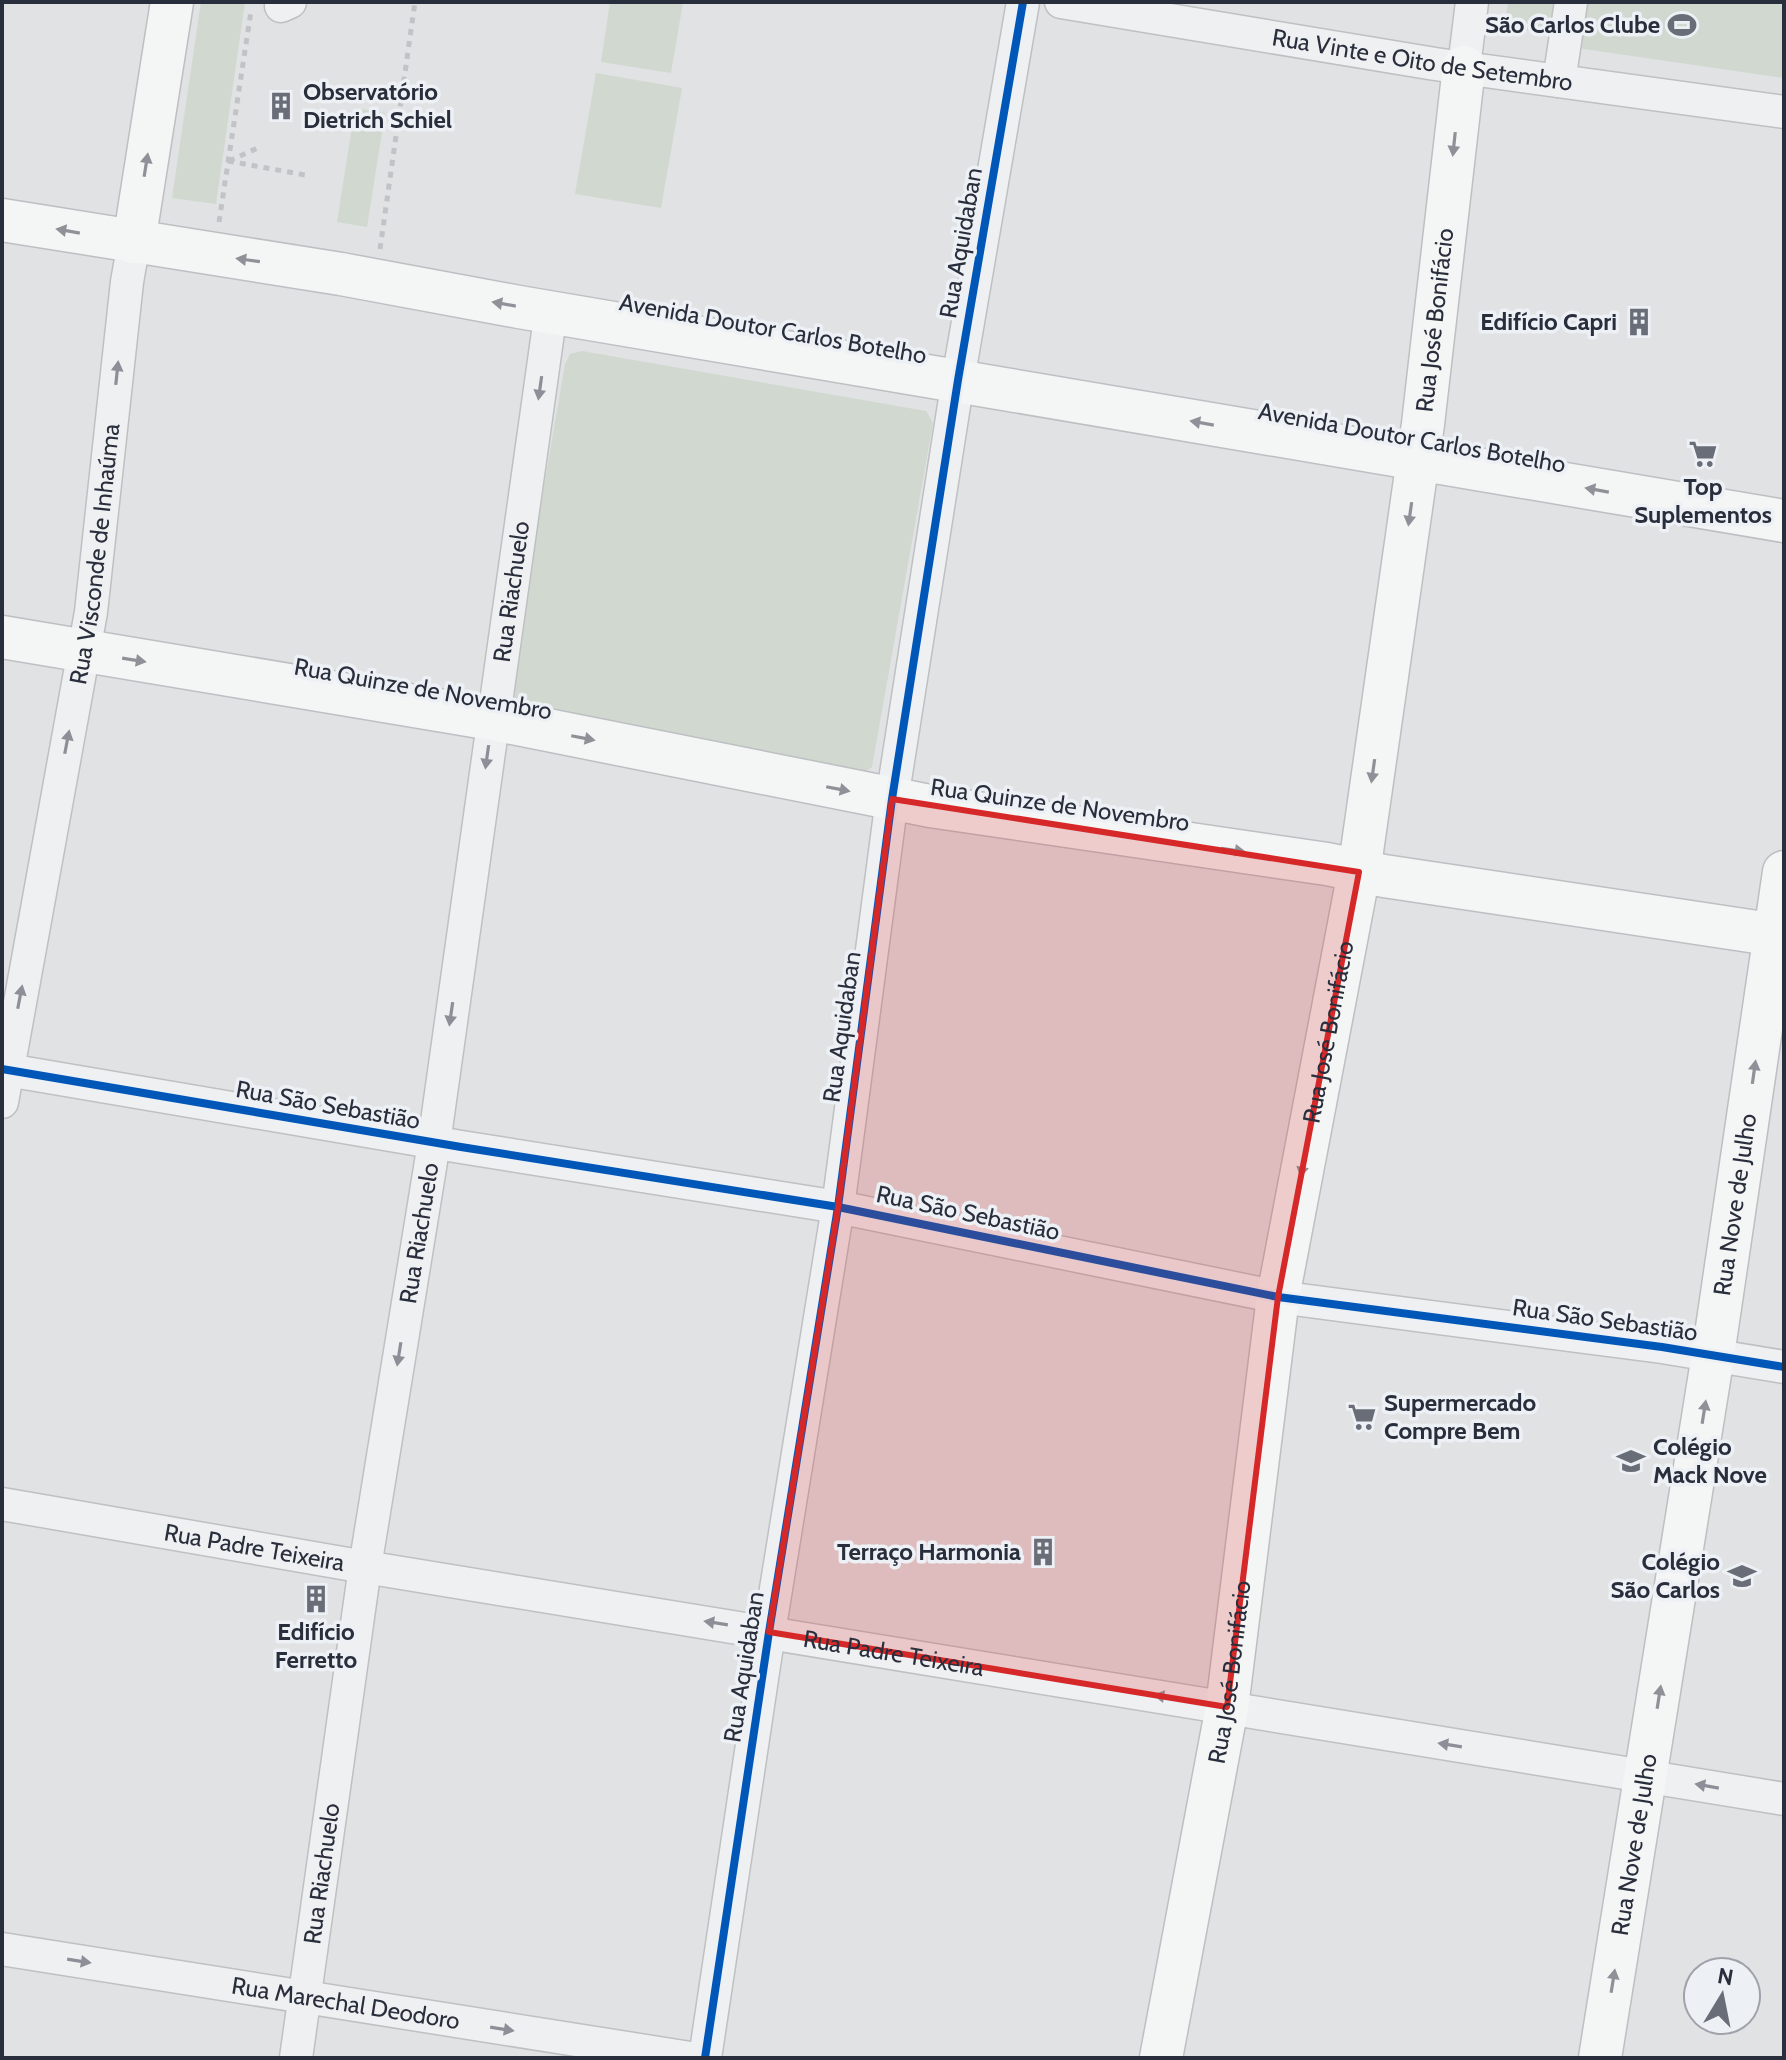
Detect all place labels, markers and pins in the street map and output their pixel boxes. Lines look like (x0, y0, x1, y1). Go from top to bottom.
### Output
place label: São Carlos Clube (1485, 10, 1660, 39)
sports icon: São Carlos Clube (1667, 10, 1697, 40)
place label: Observatório Dietrich Schiel (303, 77, 452, 134)
building icon: Observatório Dietrich Schiel (266, 91, 296, 121)
place label: Edifício Capri (1480, 307, 1617, 336)
building icon: Edifício Capri (1624, 307, 1654, 337)
supermarket icon: Top Suplementos (1688, 439, 1718, 469)
place label: Top Suplementos (1634, 472, 1772, 529)
place label: Supermercado Compre Bem (1384, 1388, 1537, 1445)
supermarket icon: Supermercado Compre Bem (1347, 1402, 1377, 1432)
place label: Colégio Mack Nove (1653, 1432, 1767, 1489)
school or university icon: Colégio Mack Nove (1616, 1446, 1646, 1476)
place label: Terraço Harmonia (837, 1537, 1021, 1566)
building icon: Terraço Harmonia (1028, 1537, 1058, 1567)
place label: Colégio São Carlos (1611, 1547, 1720, 1604)
school or university icon: Colégio São Carlos (1727, 1561, 1757, 1591)
building icon: Edifício Ferretto (301, 1584, 331, 1614)
place label: Edifício Ferretto (275, 1617, 357, 1674)

